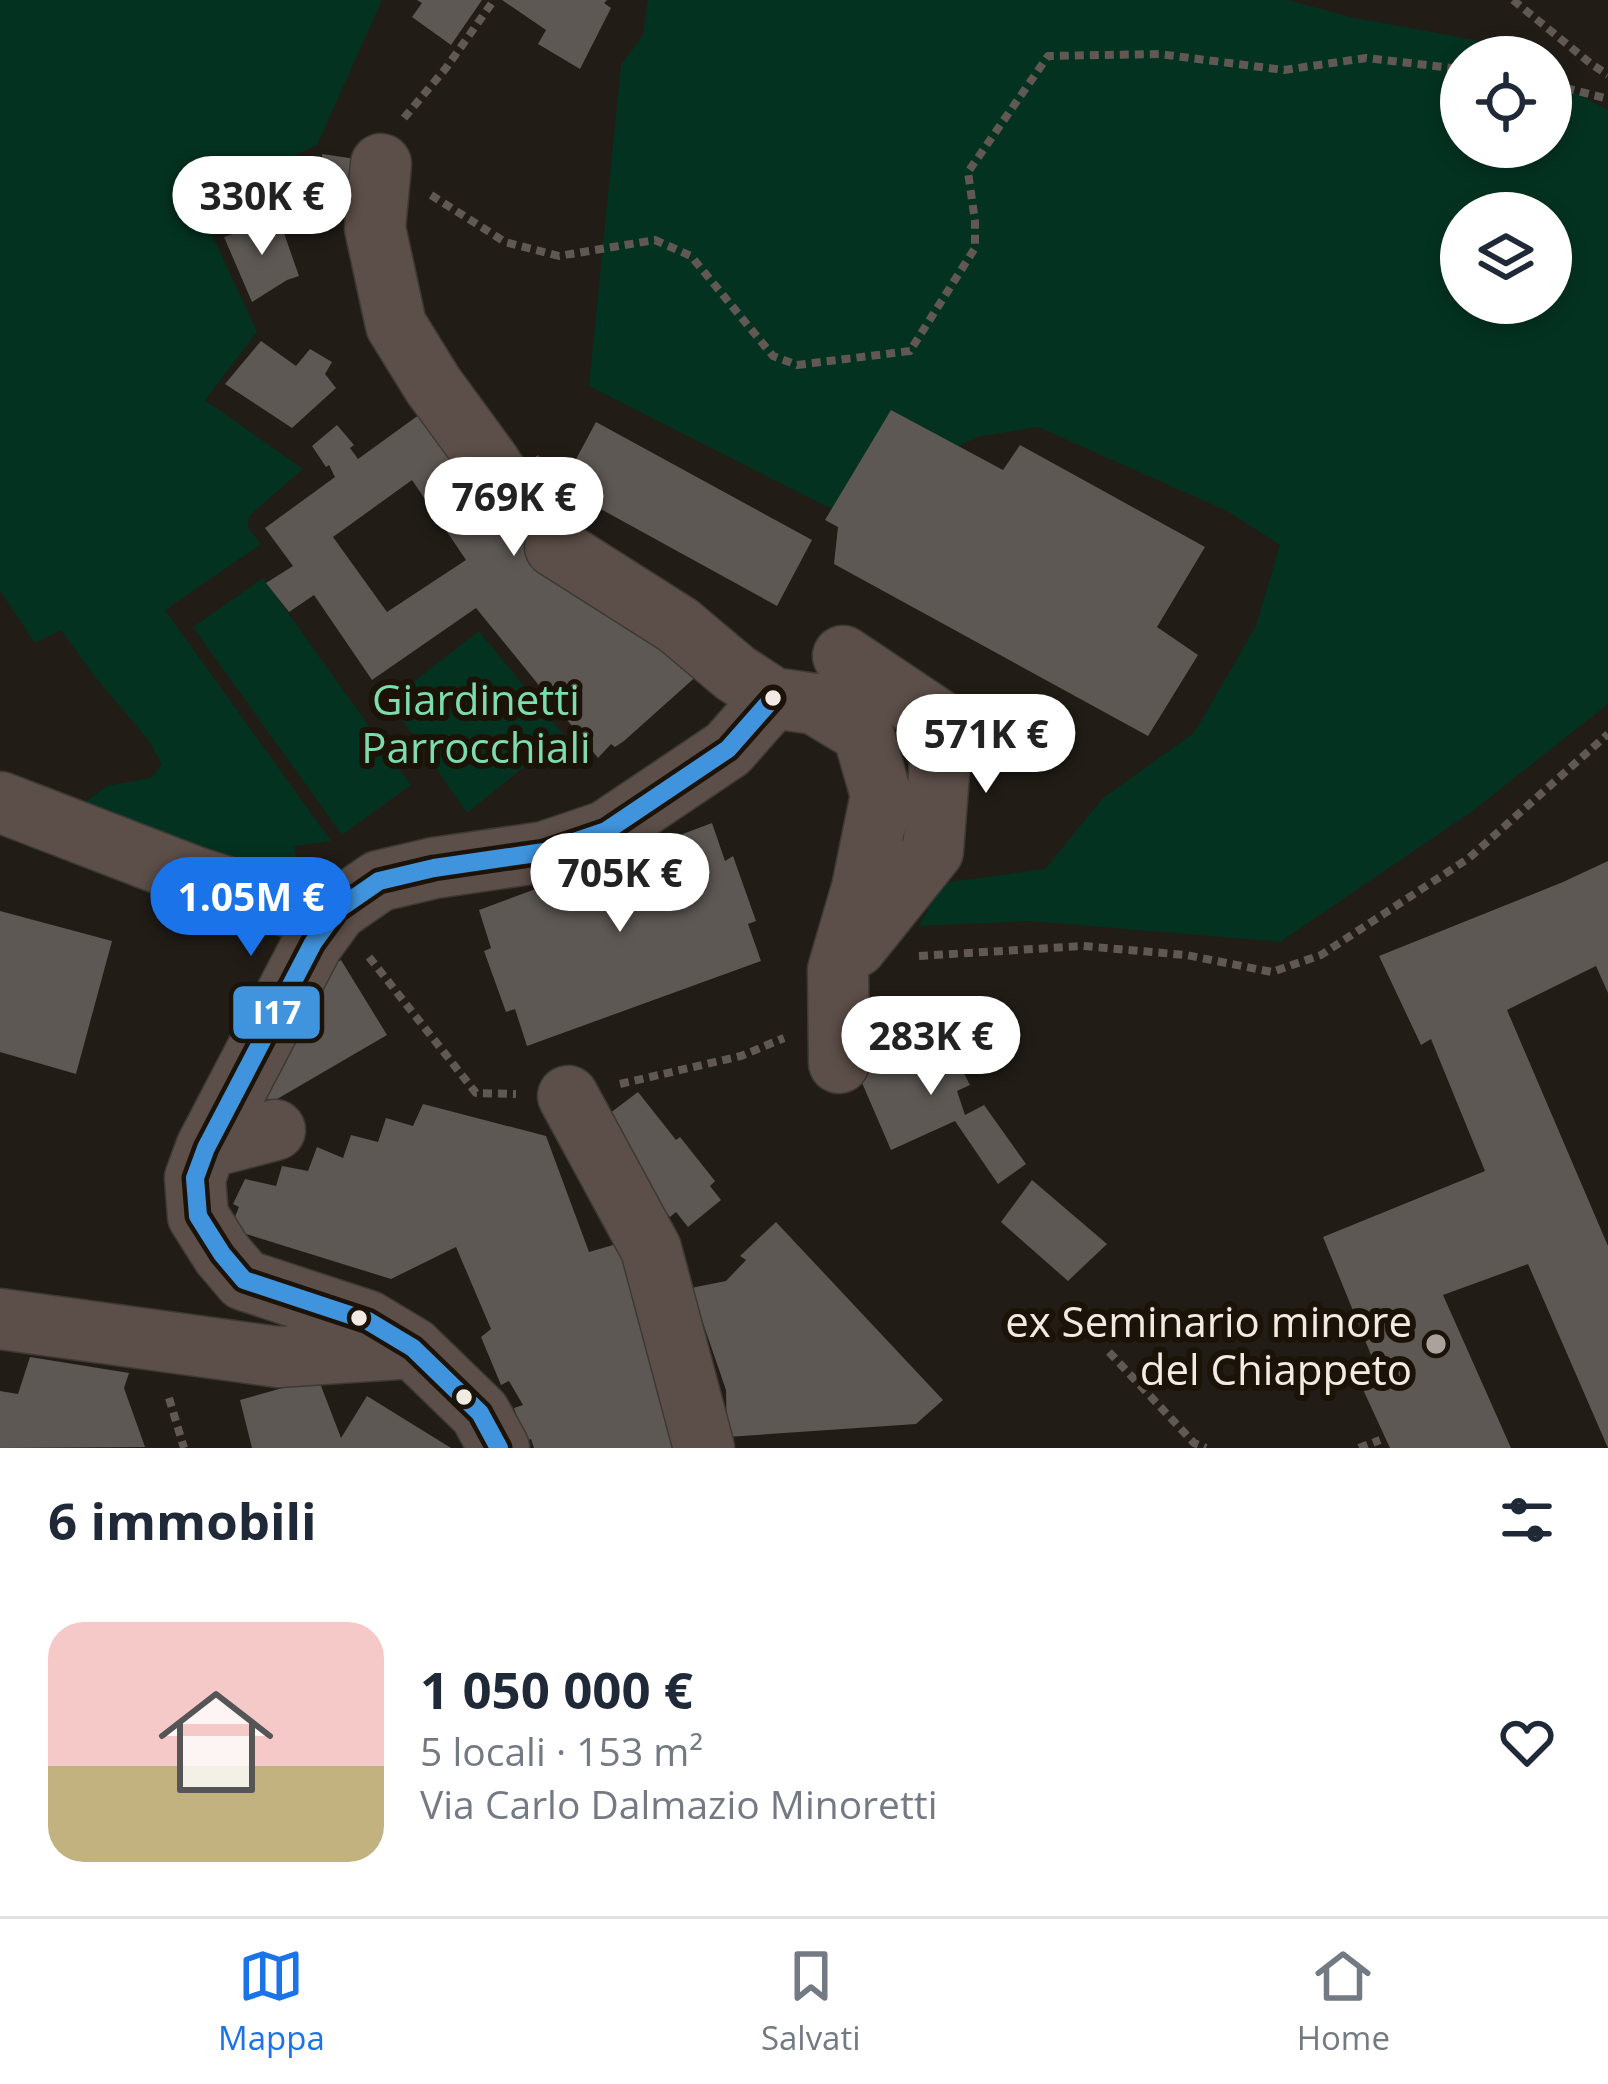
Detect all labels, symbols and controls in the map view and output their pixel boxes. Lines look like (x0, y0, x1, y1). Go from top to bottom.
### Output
map controls (1440, 36, 1572, 324)
button: locate (1440, 36, 1572, 168)
pin: 330K € (164, 156, 360, 258)
text: 330K € (199, 168, 325, 221)
button: layers (1440, 192, 1572, 324)
pin: 769K € (416, 457, 612, 559)
text: 769K € (451, 469, 577, 522)
park label: Giardinetti Parrocchiali (361, 670, 591, 775)
unlabelled marker (762, 687, 784, 709)
pin: 571K € (888, 694, 1084, 796)
text: 571K € (923, 706, 1049, 759)
pin: 705K € (522, 833, 718, 935)
text: 705K € (557, 845, 683, 898)
pin: 1.05M € (140, 857, 362, 959)
text: 1.05M € (177, 869, 325, 922)
line badge: I17 (231, 984, 322, 1041)
text: I17 (253, 989, 301, 1034)
pin: 283K € (833, 996, 1029, 1098)
text: 283K € (868, 1008, 994, 1061)
place label: ex Seminario minore del Chiappeto (1005, 1292, 1412, 1397)
unlabelled marker (348, 1307, 370, 1329)
marker: ex Seminario minore del Chiappeto (1423, 1331, 1449, 1357)
unlabelled marker (453, 1386, 475, 1408)
text: 6 immobili (48, 1485, 317, 1555)
icon: filters (1494, 1487, 1560, 1553)
text: 1 050 000 € (420, 1654, 693, 1724)
icon: home (144, 1670, 288, 1814)
icon: heart (1494, 1709, 1560, 1775)
text: 5 locali · 153 m² (420, 1724, 703, 1777)
text: Via Carlo Dalmazio Minoretti (420, 1777, 938, 1830)
tab: Mappa (218, 1943, 325, 2060)
tab: Salvati (761, 1943, 861, 2060)
tab: Home (1297, 1943, 1390, 2060)

